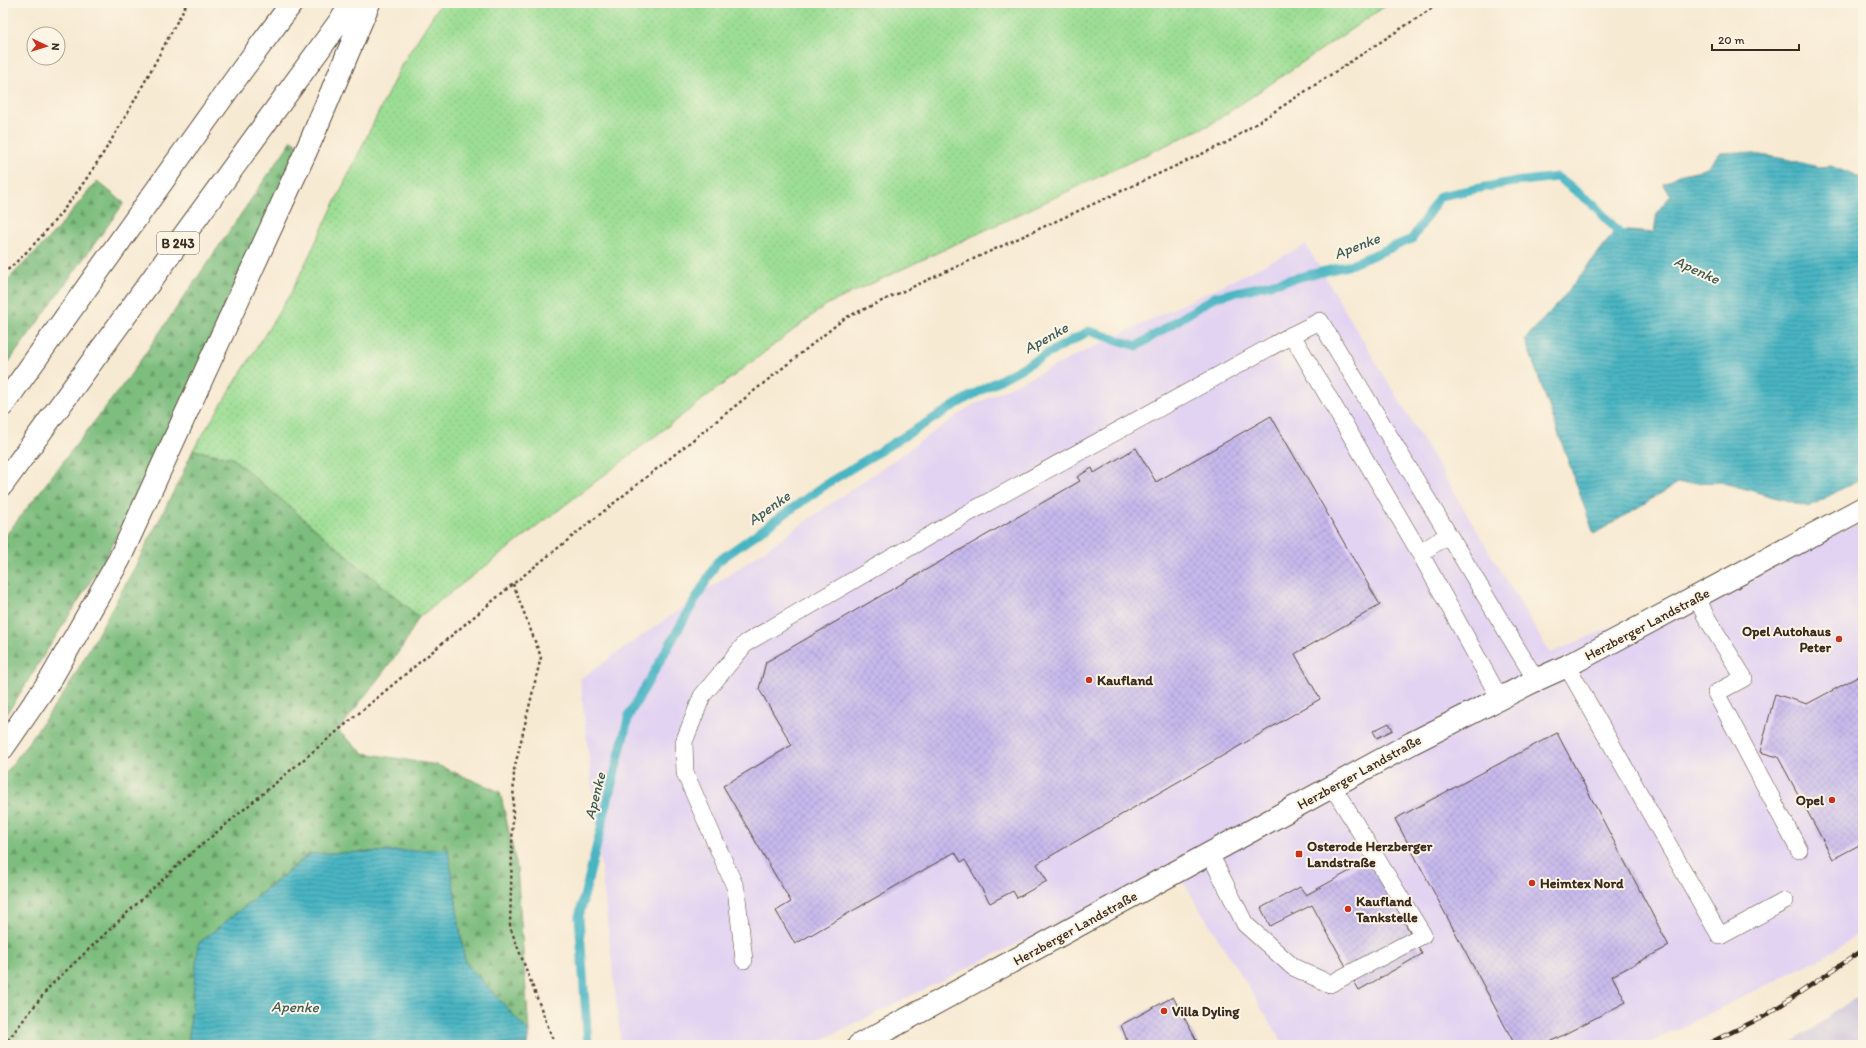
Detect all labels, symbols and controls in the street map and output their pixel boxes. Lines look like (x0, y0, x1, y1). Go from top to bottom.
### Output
north arrow (26, 26, 66, 66)
scale bar (1712, 26, 1799, 52)
text: 20 m (1718, 33, 1745, 47)
text: N (49, 42, 62, 51)
water label: Apenke (1332, 229, 1383, 263)
road number: B 243 (157, 232, 199, 254)
water label: Apenke (1672, 252, 1723, 289)
water label: Apenke (1021, 318, 1072, 357)
water label: Apenke (744, 486, 794, 529)
street label: Herzberger Landstraße (1582, 584, 1713, 665)
place label: Opel Autohaus Peter (1742, 623, 1832, 656)
marker: Opel Autohaus Peter (1834, 634, 1844, 644)
place label: Kaufland (1097, 672, 1153, 689)
marker: Kaufland (1084, 675, 1094, 685)
street label: Herzberger Landstraße (1294, 731, 1424, 814)
water label: Apenke (581, 770, 610, 821)
place label: Opel (1796, 792, 1825, 809)
marker: Opel (1827, 795, 1837, 805)
place label: Osterode Herzberger Landstraße (1307, 838, 1433, 871)
marker: Osterode Herzberger Landstraße (1294, 849, 1304, 859)
place label: Heimtex Nord (1540, 875, 1624, 892)
marker: Heimtex Nord (1527, 878, 1537, 888)
street label: Herzberger Landstraße (1010, 887, 1140, 970)
place label: Kaufland Tankstelle (1355, 893, 1418, 926)
marker: Kaufland Tankstelle (1343, 904, 1353, 914)
water label: Apenke (271, 998, 320, 1016)
place label: Villa Dyling (1172, 1003, 1240, 1020)
marker: Villa Dyling (1159, 1006, 1169, 1016)

